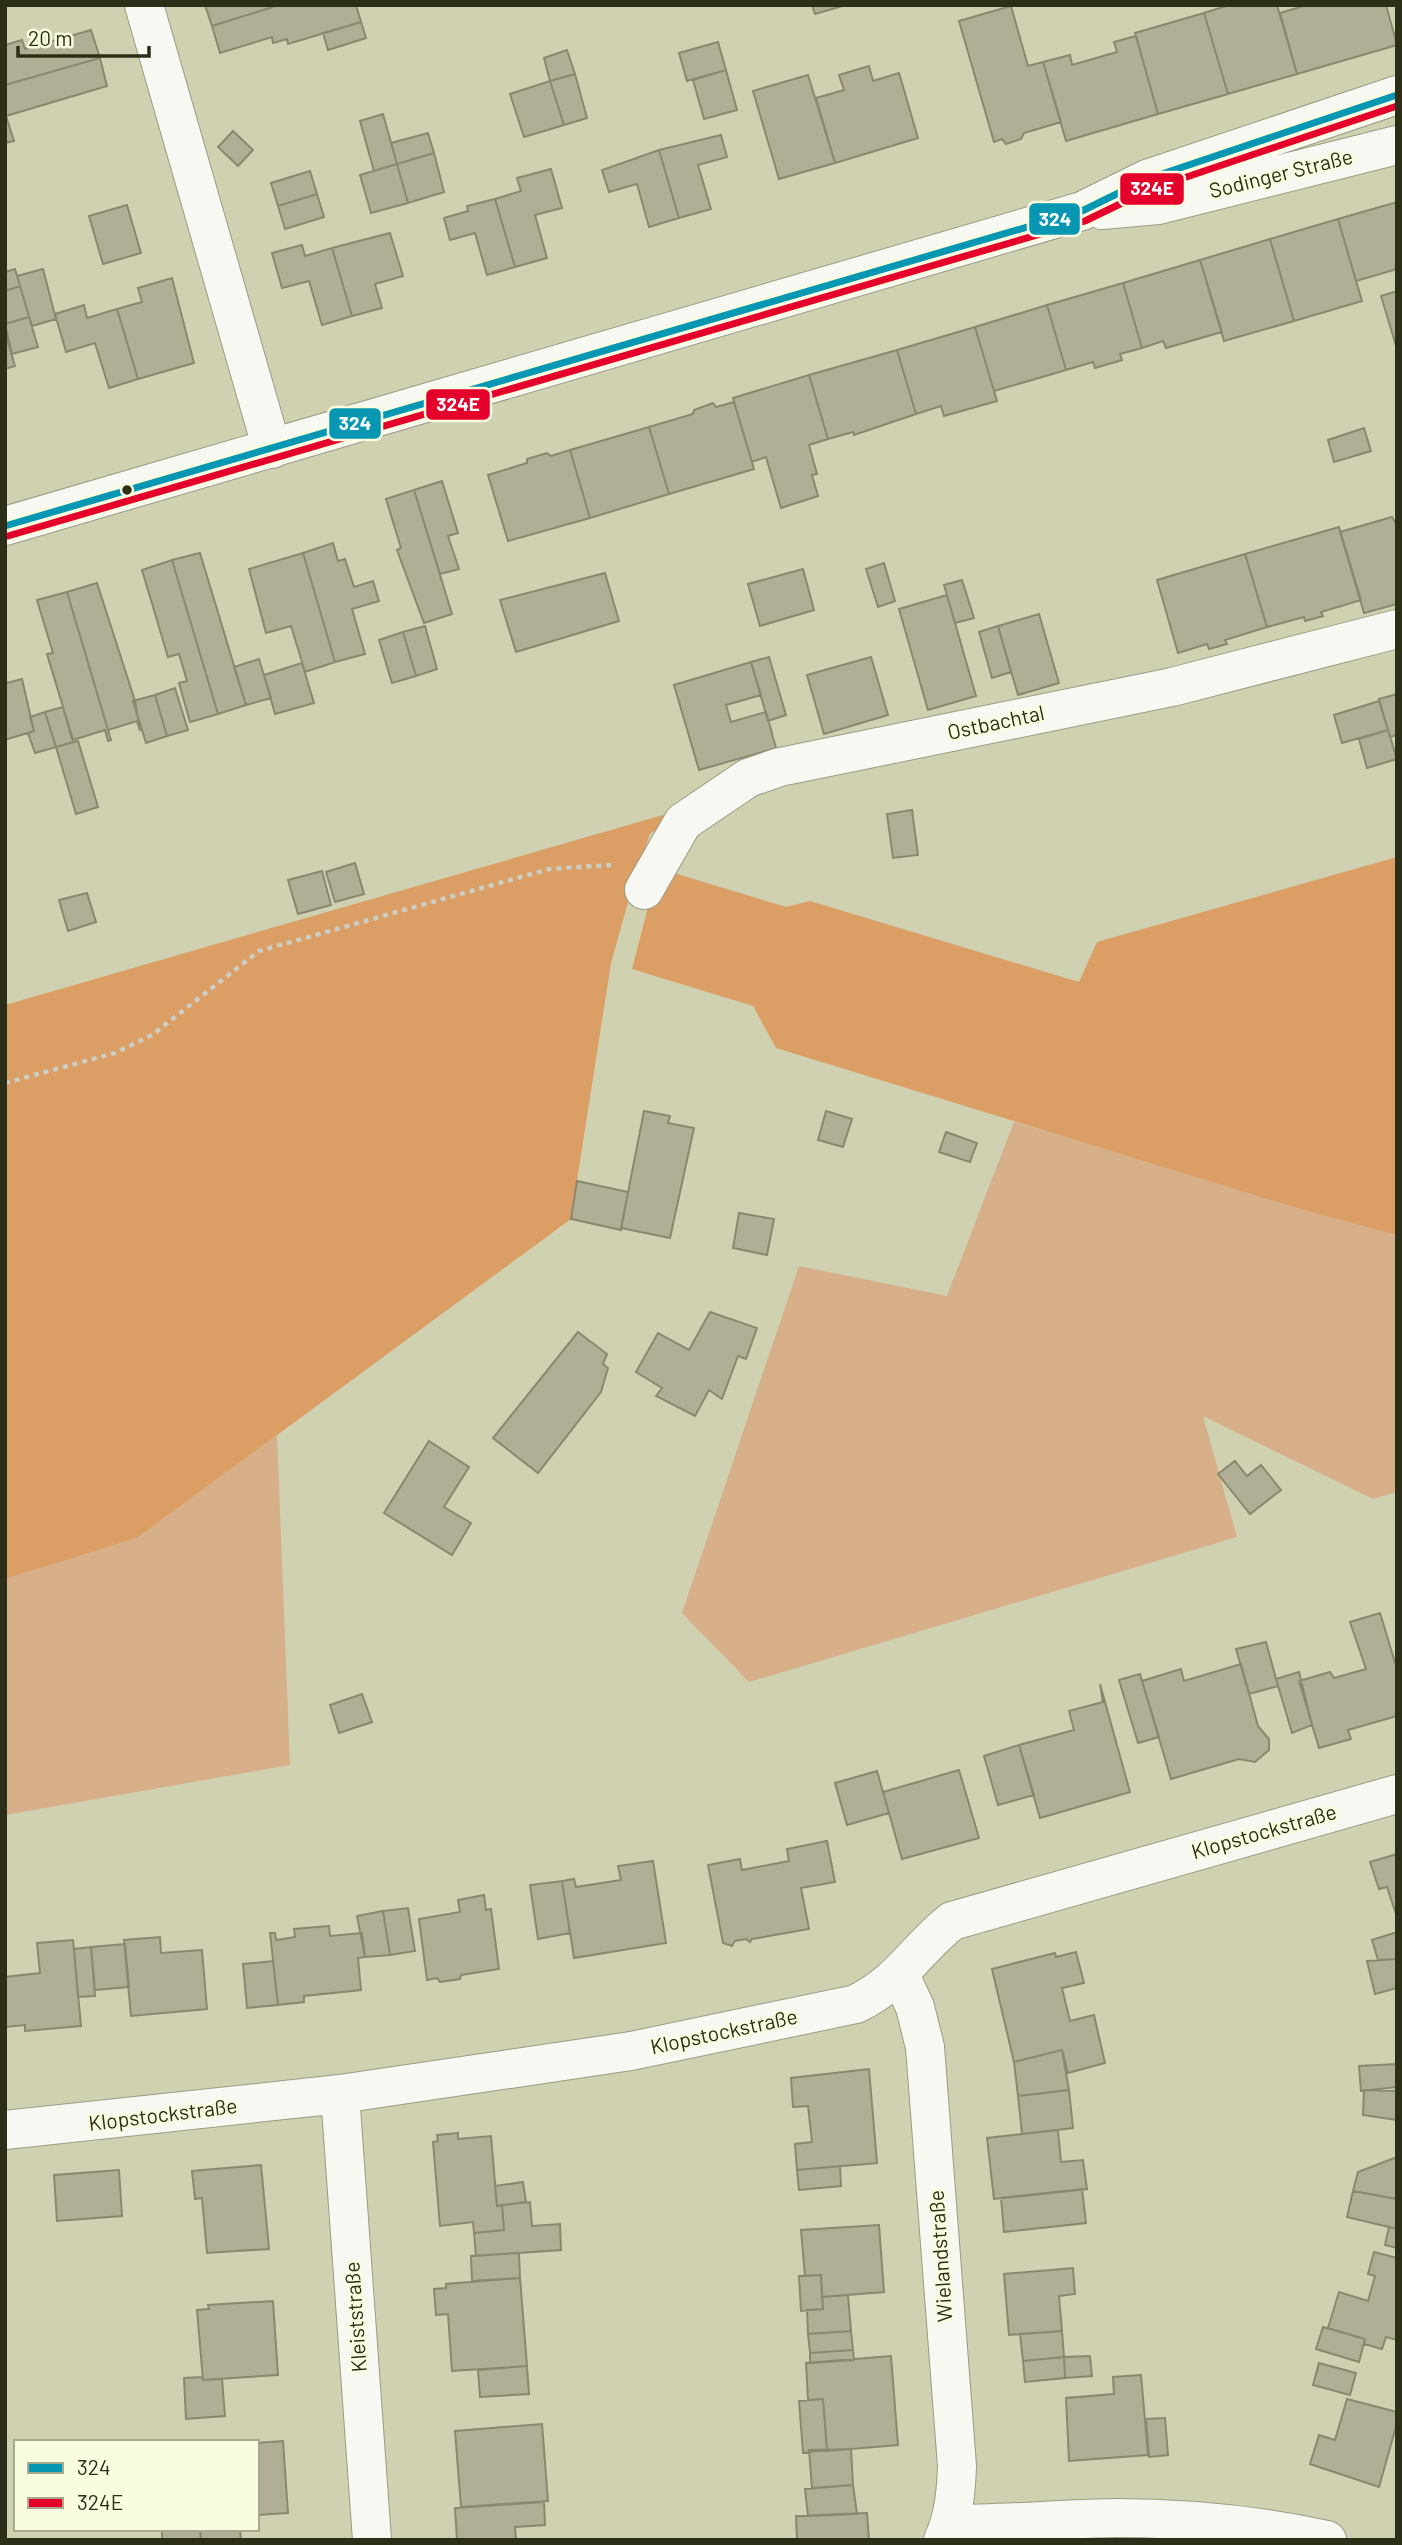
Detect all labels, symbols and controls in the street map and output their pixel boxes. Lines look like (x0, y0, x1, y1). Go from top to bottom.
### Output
scale bar (18, 14, 149, 58)
text: 20 m (28, 25, 73, 50)
street label: Sodinger Straße (1206, 143, 1355, 202)
line badge: 324E (1119, 172, 1185, 206)
text: 324E (1130, 176, 1174, 199)
line badge: 324 (1028, 202, 1081, 236)
text: 324 (1039, 207, 1071, 230)
line badge: 324E (425, 388, 491, 421)
text: 324E (436, 392, 480, 415)
line badge: 324 (328, 407, 382, 440)
text: 324 (339, 411, 371, 434)
unlabelled marker (120, 483, 134, 497)
street label: Ostbachtal (945, 699, 1046, 744)
street label: Klopstockstraße (1188, 1798, 1339, 1863)
street label: Klopstockstraße (648, 2003, 800, 2058)
street label: Klopstockstraße (87, 2092, 239, 2135)
street label: Wielandstraße (922, 2189, 957, 2323)
street label: Kleiststraße (338, 2261, 371, 2373)
legend (14, 2440, 259, 2531)
text: 324 (77, 2454, 111, 2479)
text: 324E (77, 2489, 123, 2514)

